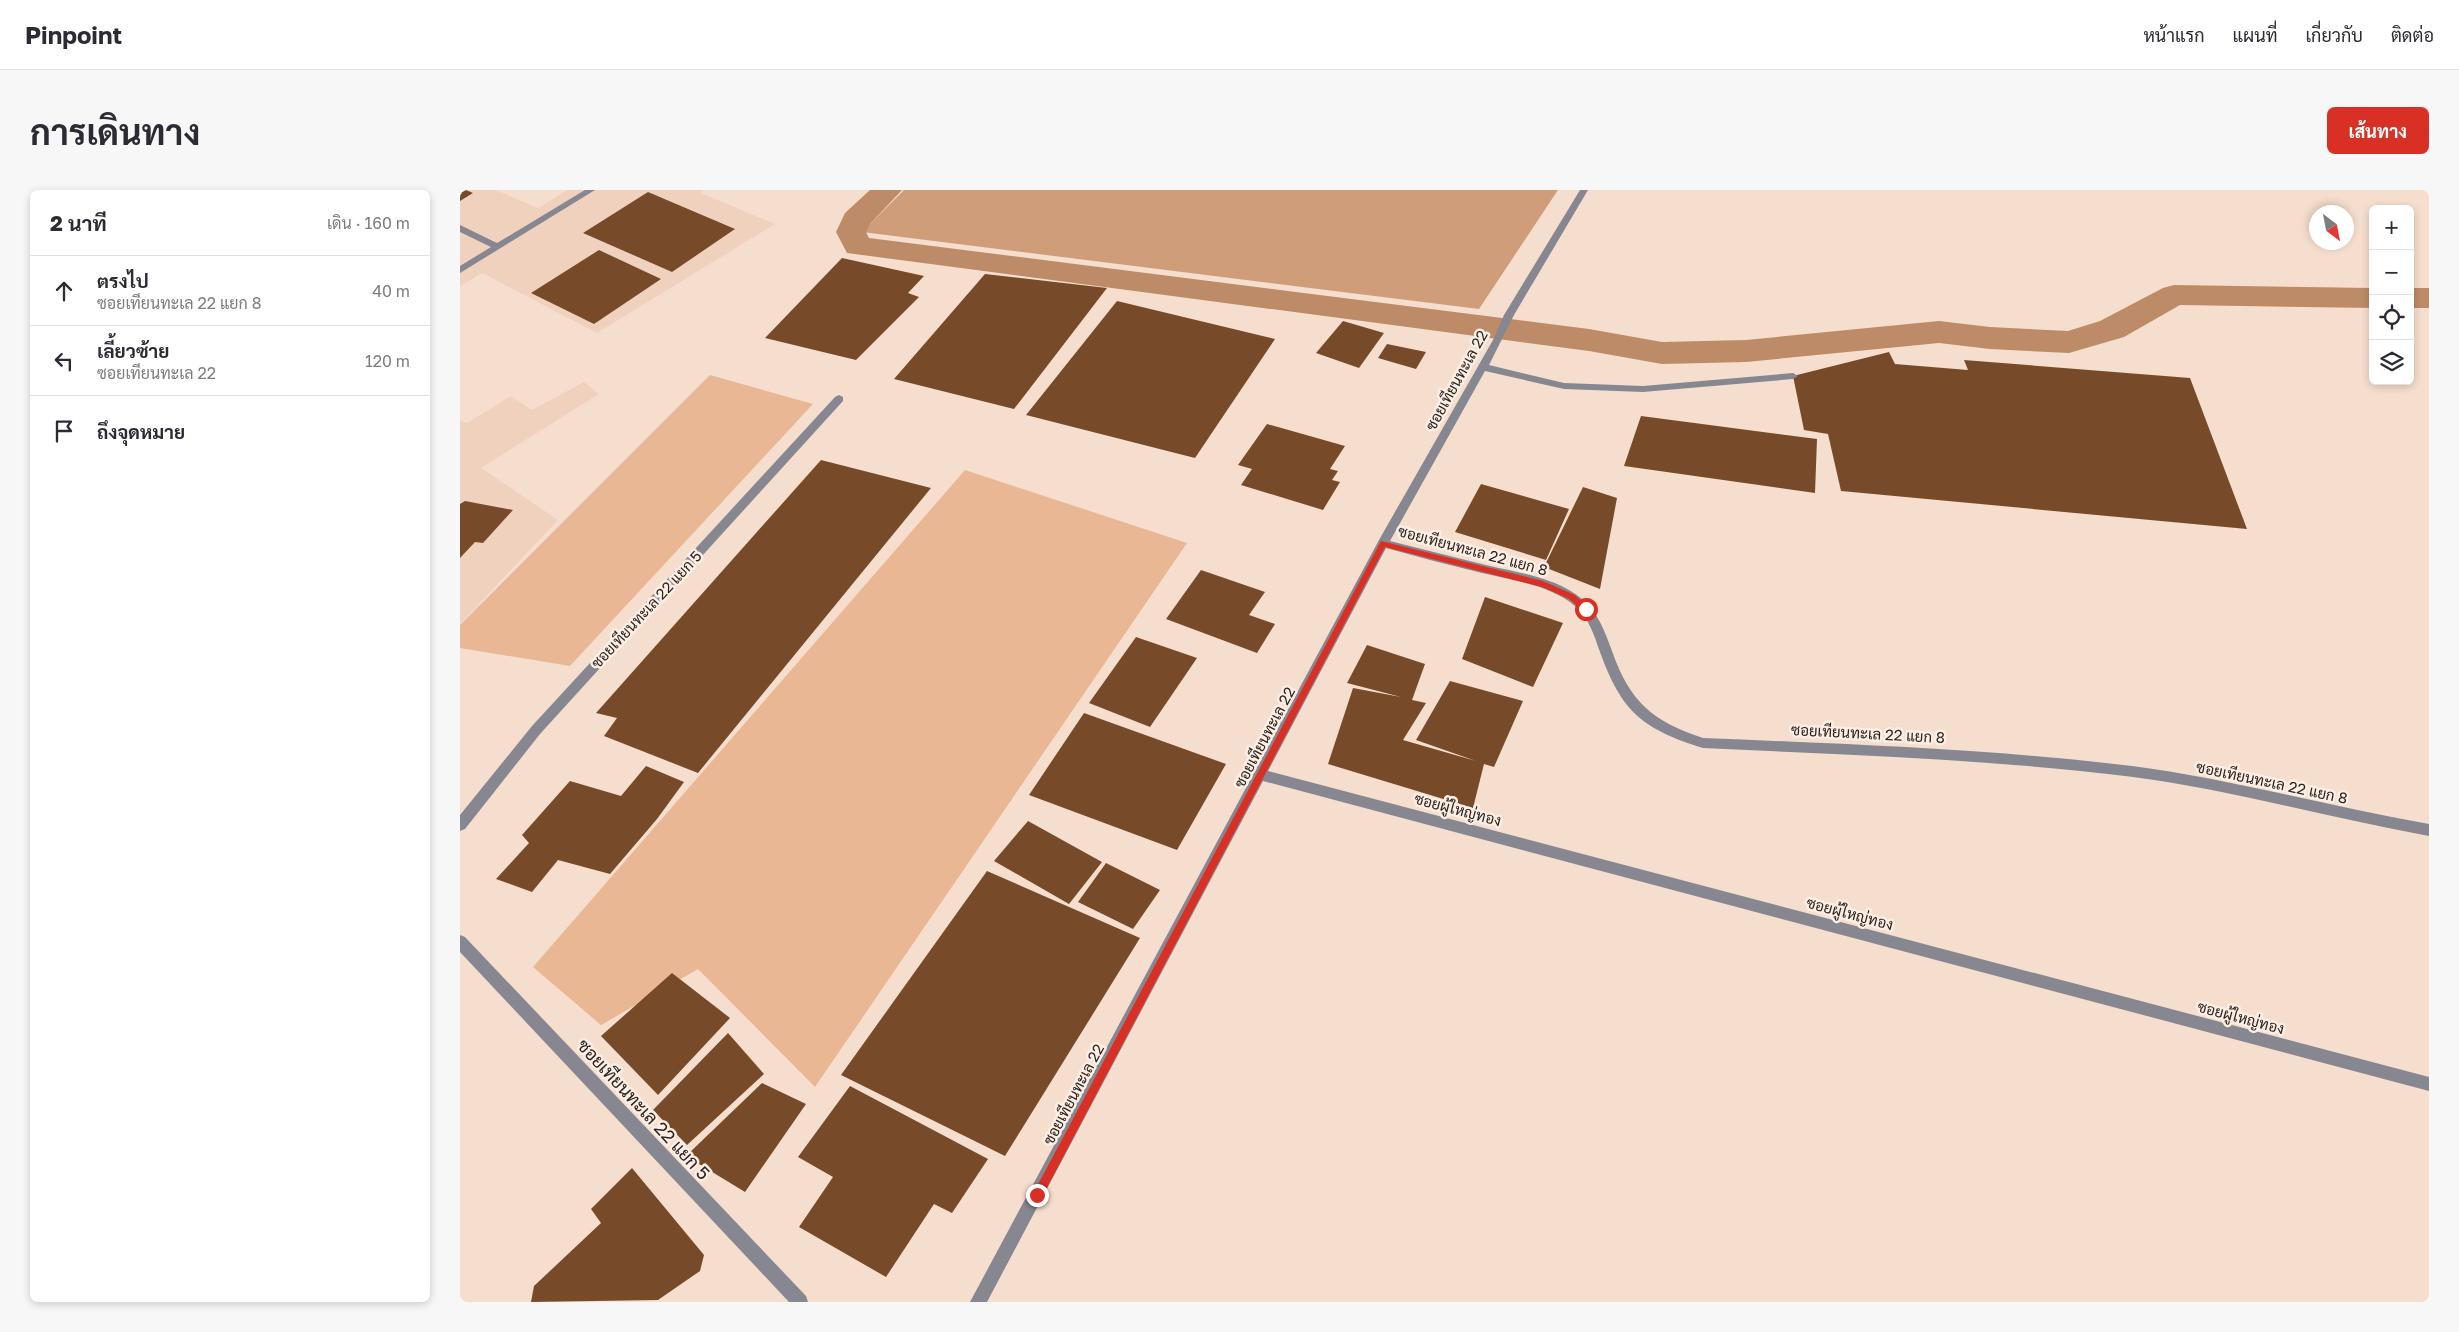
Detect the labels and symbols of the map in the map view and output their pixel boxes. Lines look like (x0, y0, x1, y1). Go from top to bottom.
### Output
north arrow (2309, 205, 2354, 250)
street label: ซอยเทียนทะเล 22 (1421, 327, 1491, 433)
street label: ซอยเทียนทะเล 22 แยก 8 (1396, 521, 1550, 579)
street label: ซอยเทียนทะเล 22 แยก 5 (587, 547, 705, 671)
route start (1575, 598, 1598, 621)
street label: ซอยเทียนทะเล 22 (1230, 683, 1298, 791)
street label: ซอยเทียนทะเล 22 แยก 8 (1791, 720, 1945, 746)
street label: ซอยเทียนทะเล 22 แยก 8 (2195, 757, 2349, 807)
street label: ซอยผู้ใหญ่ทอง (1412, 789, 1503, 831)
street label: ซอยผู้ใหญ่ทอง (1804, 893, 1895, 935)
street label: ซอยผู้ใหญ่ทอง (2195, 997, 2286, 1039)
street label: ซอยเทียนทะเล 22 แยก 5 (573, 1033, 716, 1184)
street label: ซอยเทียนทะเล 22 (1039, 1040, 1107, 1148)
route end (1026, 1184, 1049, 1207)

